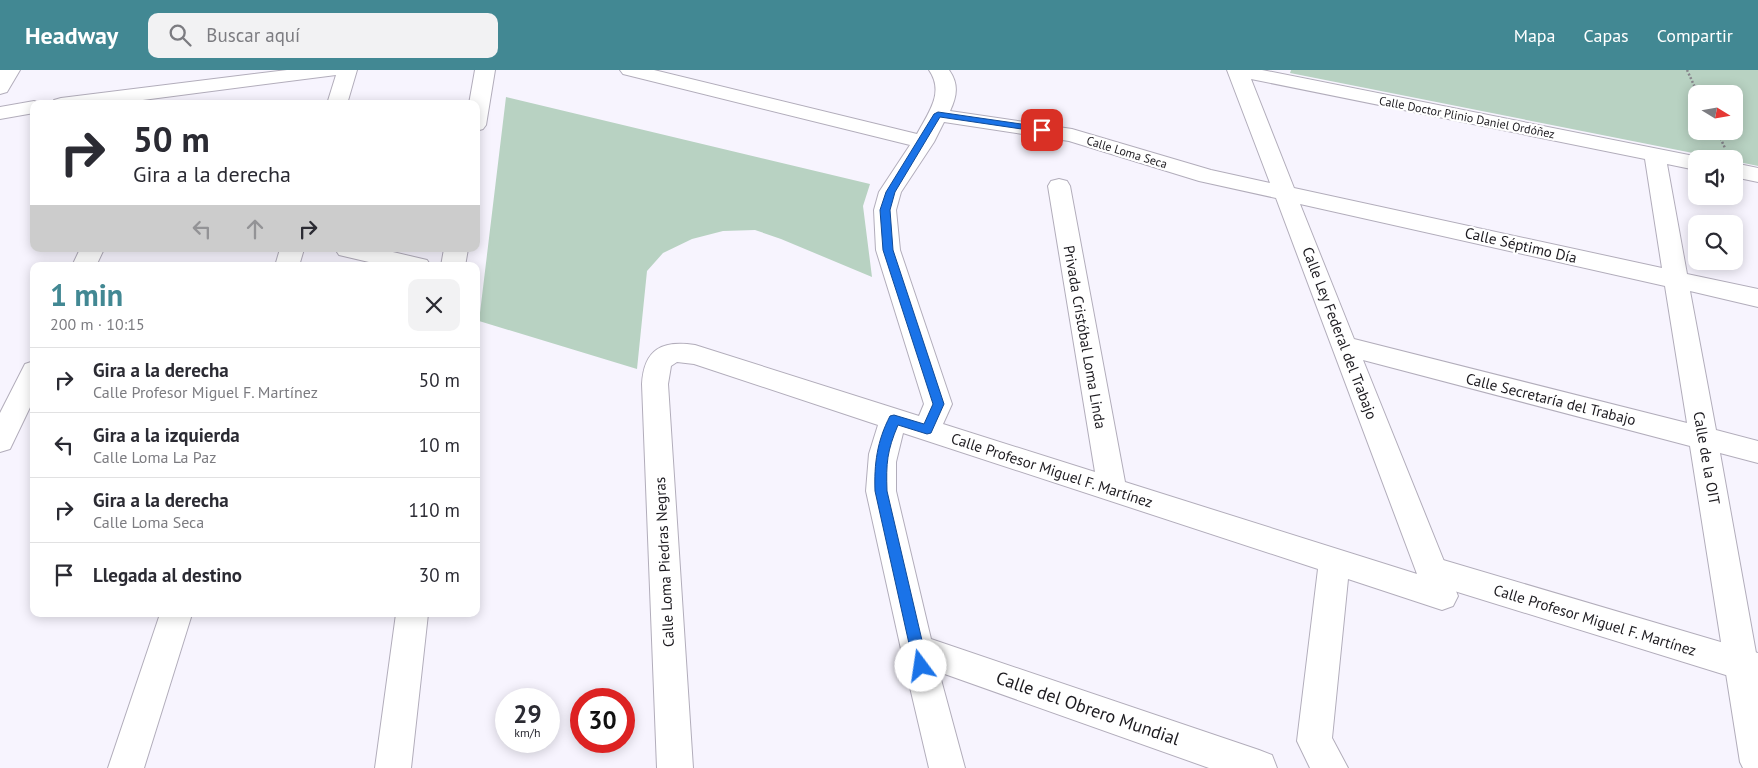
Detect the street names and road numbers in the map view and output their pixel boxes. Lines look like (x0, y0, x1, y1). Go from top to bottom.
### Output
street label: Calle Doctor Plinio Daniel Ordóñez (1378, 93, 1556, 141)
street label: Calle Loma Seca (1085, 133, 1169, 171)
street label: Calle Séptimo Día (1463, 223, 1579, 267)
street label: Privada Cristóbal Loma Linda (1060, 244, 1110, 430)
street label: Calle Ley Federal del Trabajo (1298, 244, 1382, 422)
street label: Calle Secretaría del Trabajo (1464, 369, 1638, 429)
street label: Calle de la OIT (1689, 410, 1725, 507)
street label: Calle Profesor Miguel F. Martínez (949, 428, 1155, 512)
street label: Calle Loma Piedras Negras (650, 477, 678, 647)
street label: Calle Profesor Miguel F. Martínez (1491, 580, 1699, 660)
street label: Calle del Obrero Mundial (993, 666, 1183, 750)

